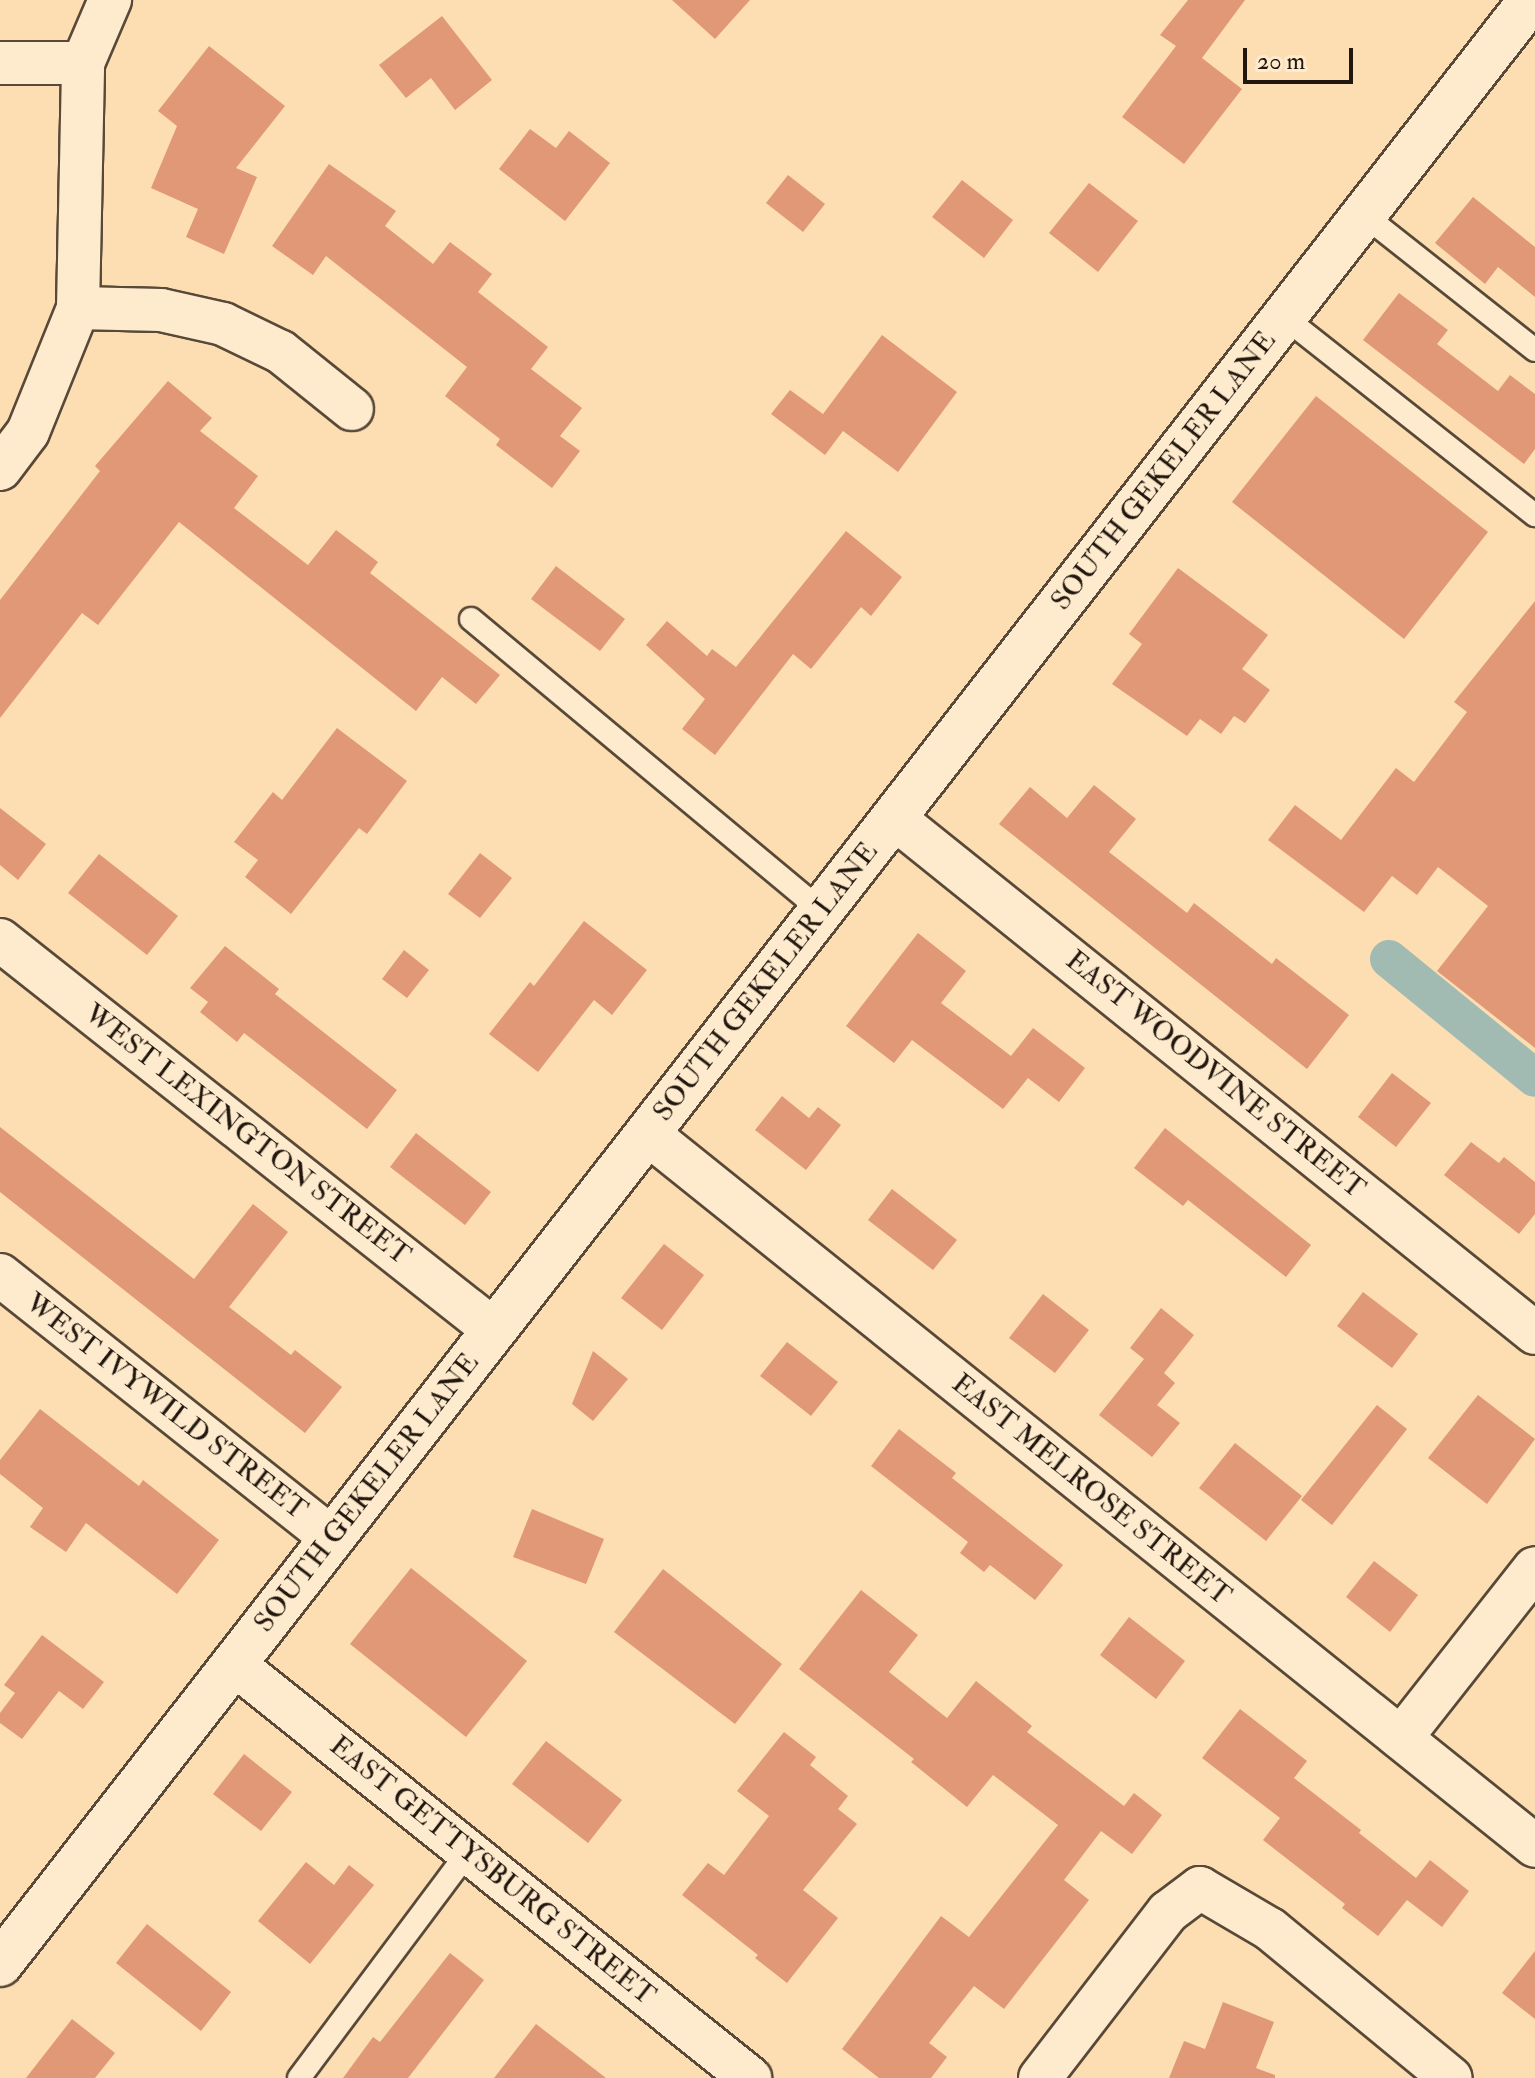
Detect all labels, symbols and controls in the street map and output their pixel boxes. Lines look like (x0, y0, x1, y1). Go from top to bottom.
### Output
scale bar (1247, 32, 1357, 82)
text: 20 m (1257, 46, 1305, 77)
street label: SOUTH GEKELER LANE (1045, 325, 1283, 617)
street label: SOUTH GEKELER LANE (647, 836, 885, 1128)
street label: EAST WOODVINE STREET (1059, 944, 1371, 1206)
street label: WEST LEXINGTON STREET (77, 997, 417, 1273)
street label: WEST IVYWILD STREET (18, 1287, 314, 1527)
street label: SOUTH GEKELER LANE (248, 1347, 486, 1639)
street label: EAST MELROSE STREET (945, 1367, 1237, 1613)
street label: EAST GETTYSBURG STREET (322, 1729, 662, 2013)

